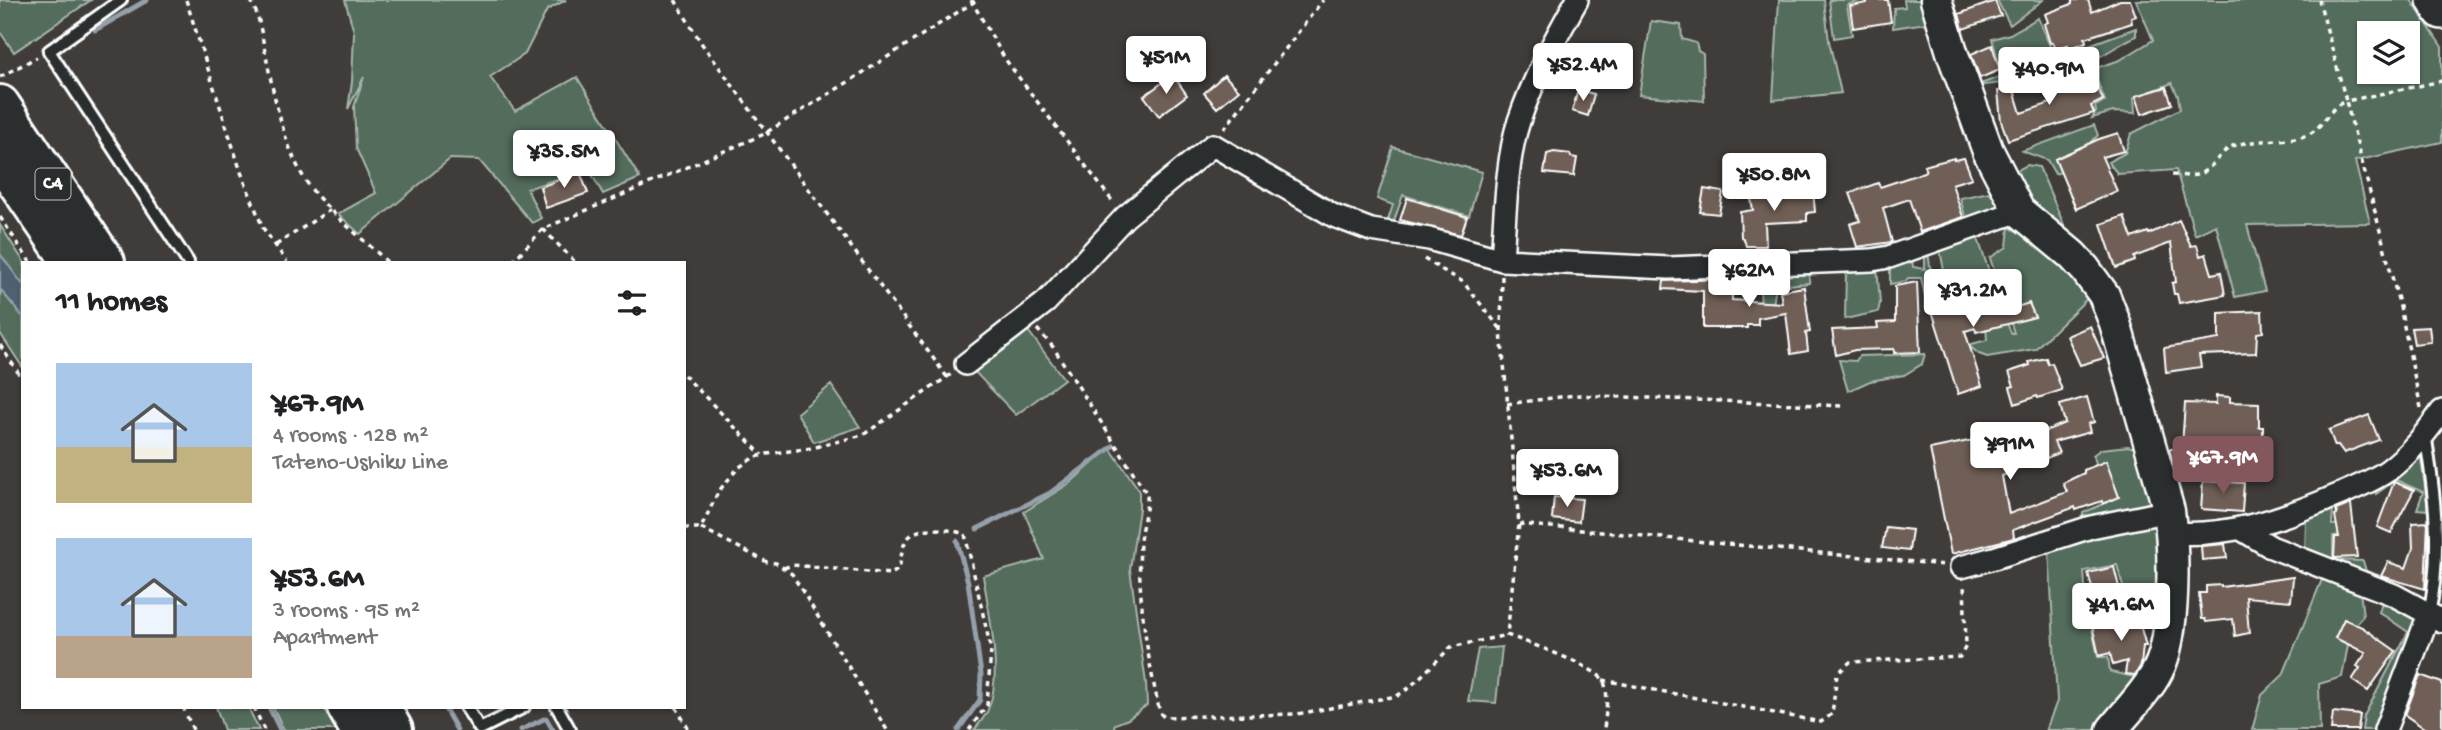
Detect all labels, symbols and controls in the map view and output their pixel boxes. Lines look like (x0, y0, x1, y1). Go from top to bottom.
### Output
map controls (2357, 21, 2420, 84)
button: layers (2357, 21, 2420, 84)
pin: ¥51M (1125, 36, 1207, 96)
pin: ¥52.4M (1526, 43, 1640, 103)
text: ¥51M (1142, 45, 1190, 72)
pin: ¥40.9M (1992, 48, 2106, 107)
text: ¥52.4M (1549, 52, 1617, 79)
text: ¥40.9M (2014, 56, 2084, 83)
pin: ¥35.5M (507, 130, 621, 190)
text: ¥35.5M (529, 139, 599, 166)
pin: ¥50.8M (1717, 154, 1831, 213)
text: ¥50.8M (1738, 162, 1810, 189)
road number: C4 (36, 168, 70, 200)
pin: ¥62M (1708, 250, 1790, 309)
text: ¥62M (1724, 258, 1774, 285)
pin: ¥31.2M (1916, 270, 2030, 329)
text: ¥31.2M (1940, 278, 2006, 305)
icon: filters (613, 284, 651, 322)
text: 11 homes (56, 286, 167, 321)
text: ¥67.9M (273, 388, 363, 423)
icon: home (112, 391, 196, 475)
pin: ¥91M (1969, 422, 2051, 482)
text: 4 rooms · 128 m² (273, 423, 428, 450)
text: ¥91M (1986, 431, 2034, 458)
pin: ¥67.9M (2166, 436, 2280, 496)
text: ¥67.9M (2189, 445, 2258, 472)
pin: ¥53.6M (1510, 449, 1624, 509)
text: Tateno-Ushiku Line (273, 450, 448, 477)
text: ¥53.6M (1532, 458, 1602, 485)
text: ¥53.6M (273, 563, 364, 598)
icon: home (112, 566, 196, 650)
pin: ¥41.6M (2064, 584, 2178, 643)
text: ¥41.6M (2088, 592, 2154, 619)
text: 3 rooms · 95 m² (273, 598, 420, 625)
text: Apartment (273, 625, 377, 652)

